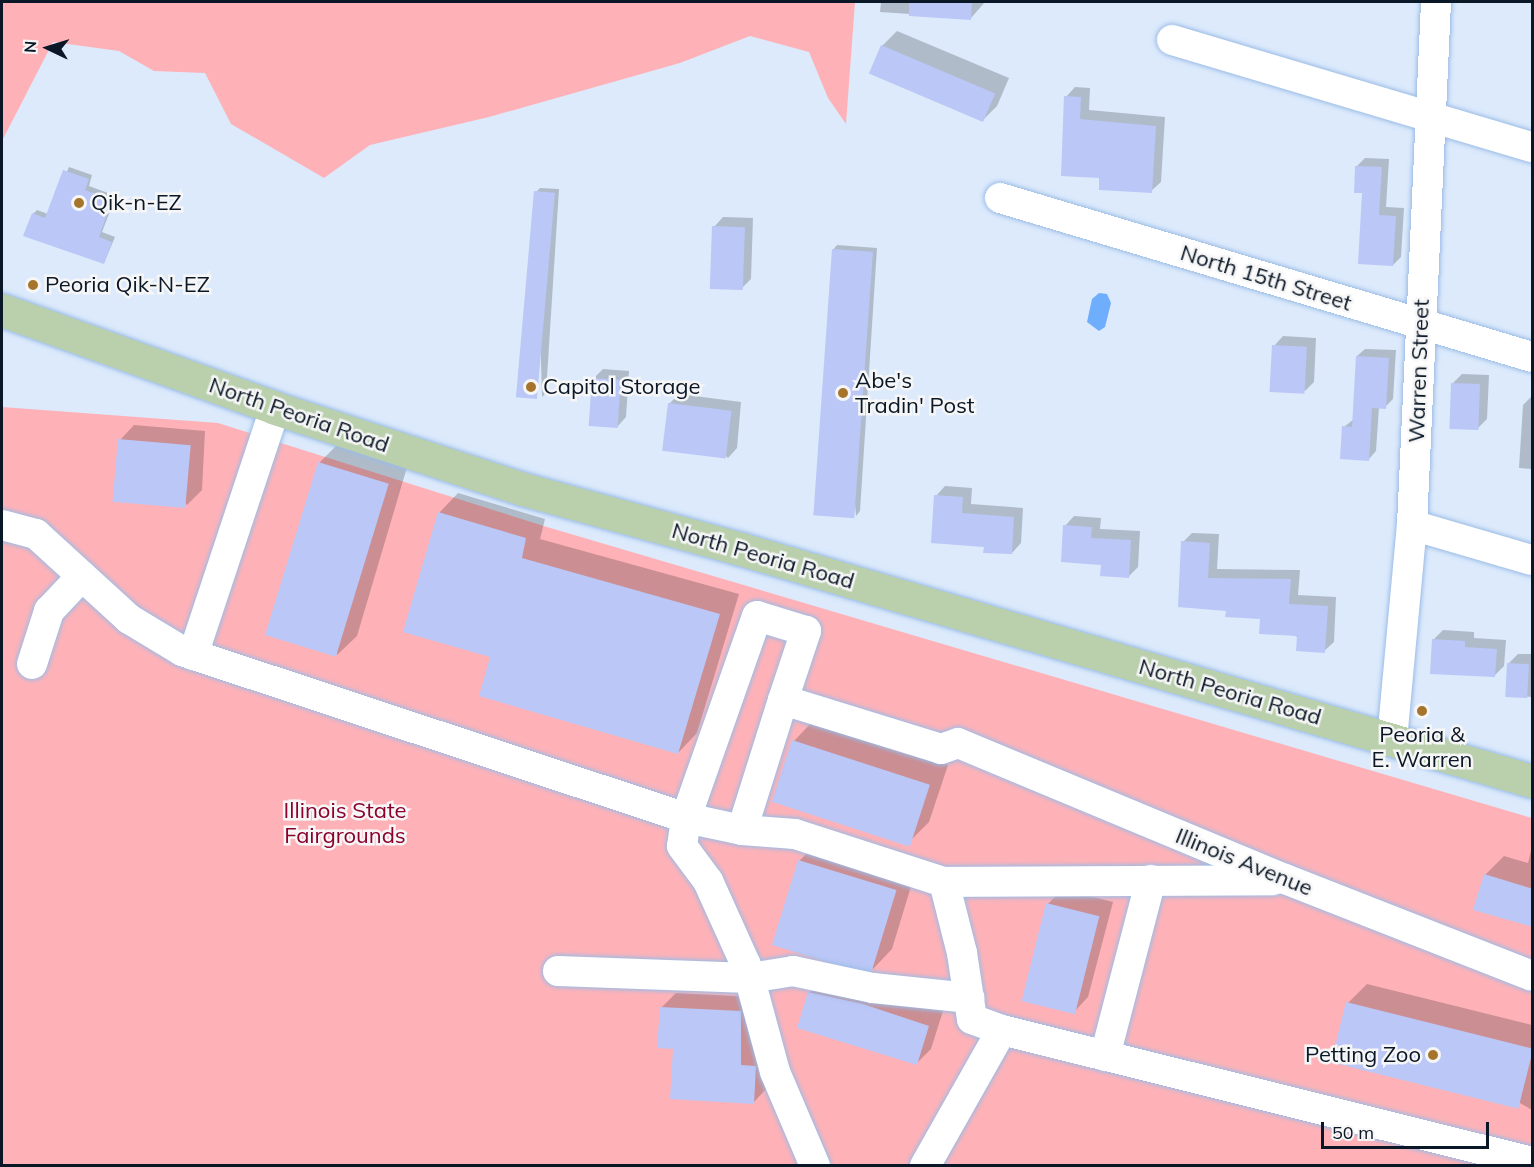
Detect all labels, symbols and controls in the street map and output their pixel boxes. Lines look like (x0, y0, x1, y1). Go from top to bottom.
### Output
north arrow (18, 18, 78, 78)
text: N (20, 40, 40, 53)
place label: Qik-n-EZ (91, 190, 182, 216)
marker: Qik-n-EZ (72, 196, 86, 210)
street label: North 15th Street (1177, 239, 1355, 317)
place label: Peoria Qik-N-EZ (45, 272, 210, 298)
marker: Peoria Qik-N-EZ (26, 278, 40, 292)
street label: Warren Street (1403, 299, 1435, 443)
place label: Abe's Tradin' Post (855, 367, 975, 418)
street label: North Peoria Road (206, 372, 392, 458)
place label: Capitol Storage (543, 374, 701, 400)
marker: Capitol Storage (524, 380, 538, 394)
marker: Abe's Tradin' Post (836, 386, 850, 400)
street label: North Peoria Road (669, 517, 857, 595)
street label: North Peoria Road (1136, 653, 1324, 731)
marker: Peoria & E. Warren (1415, 704, 1429, 718)
place label: Peoria & E. Warren (1371, 721, 1473, 772)
park label: Illinois State Fairgrounds (284, 797, 406, 848)
street label: Illinois Avenue (1172, 823, 1316, 901)
place label: Petting Zoo (1305, 1042, 1421, 1068)
marker: Petting Zoo (1426, 1048, 1440, 1062)
scale bar (1324, 1110, 1492, 1148)
text: 50 m (1332, 1121, 1374, 1144)

